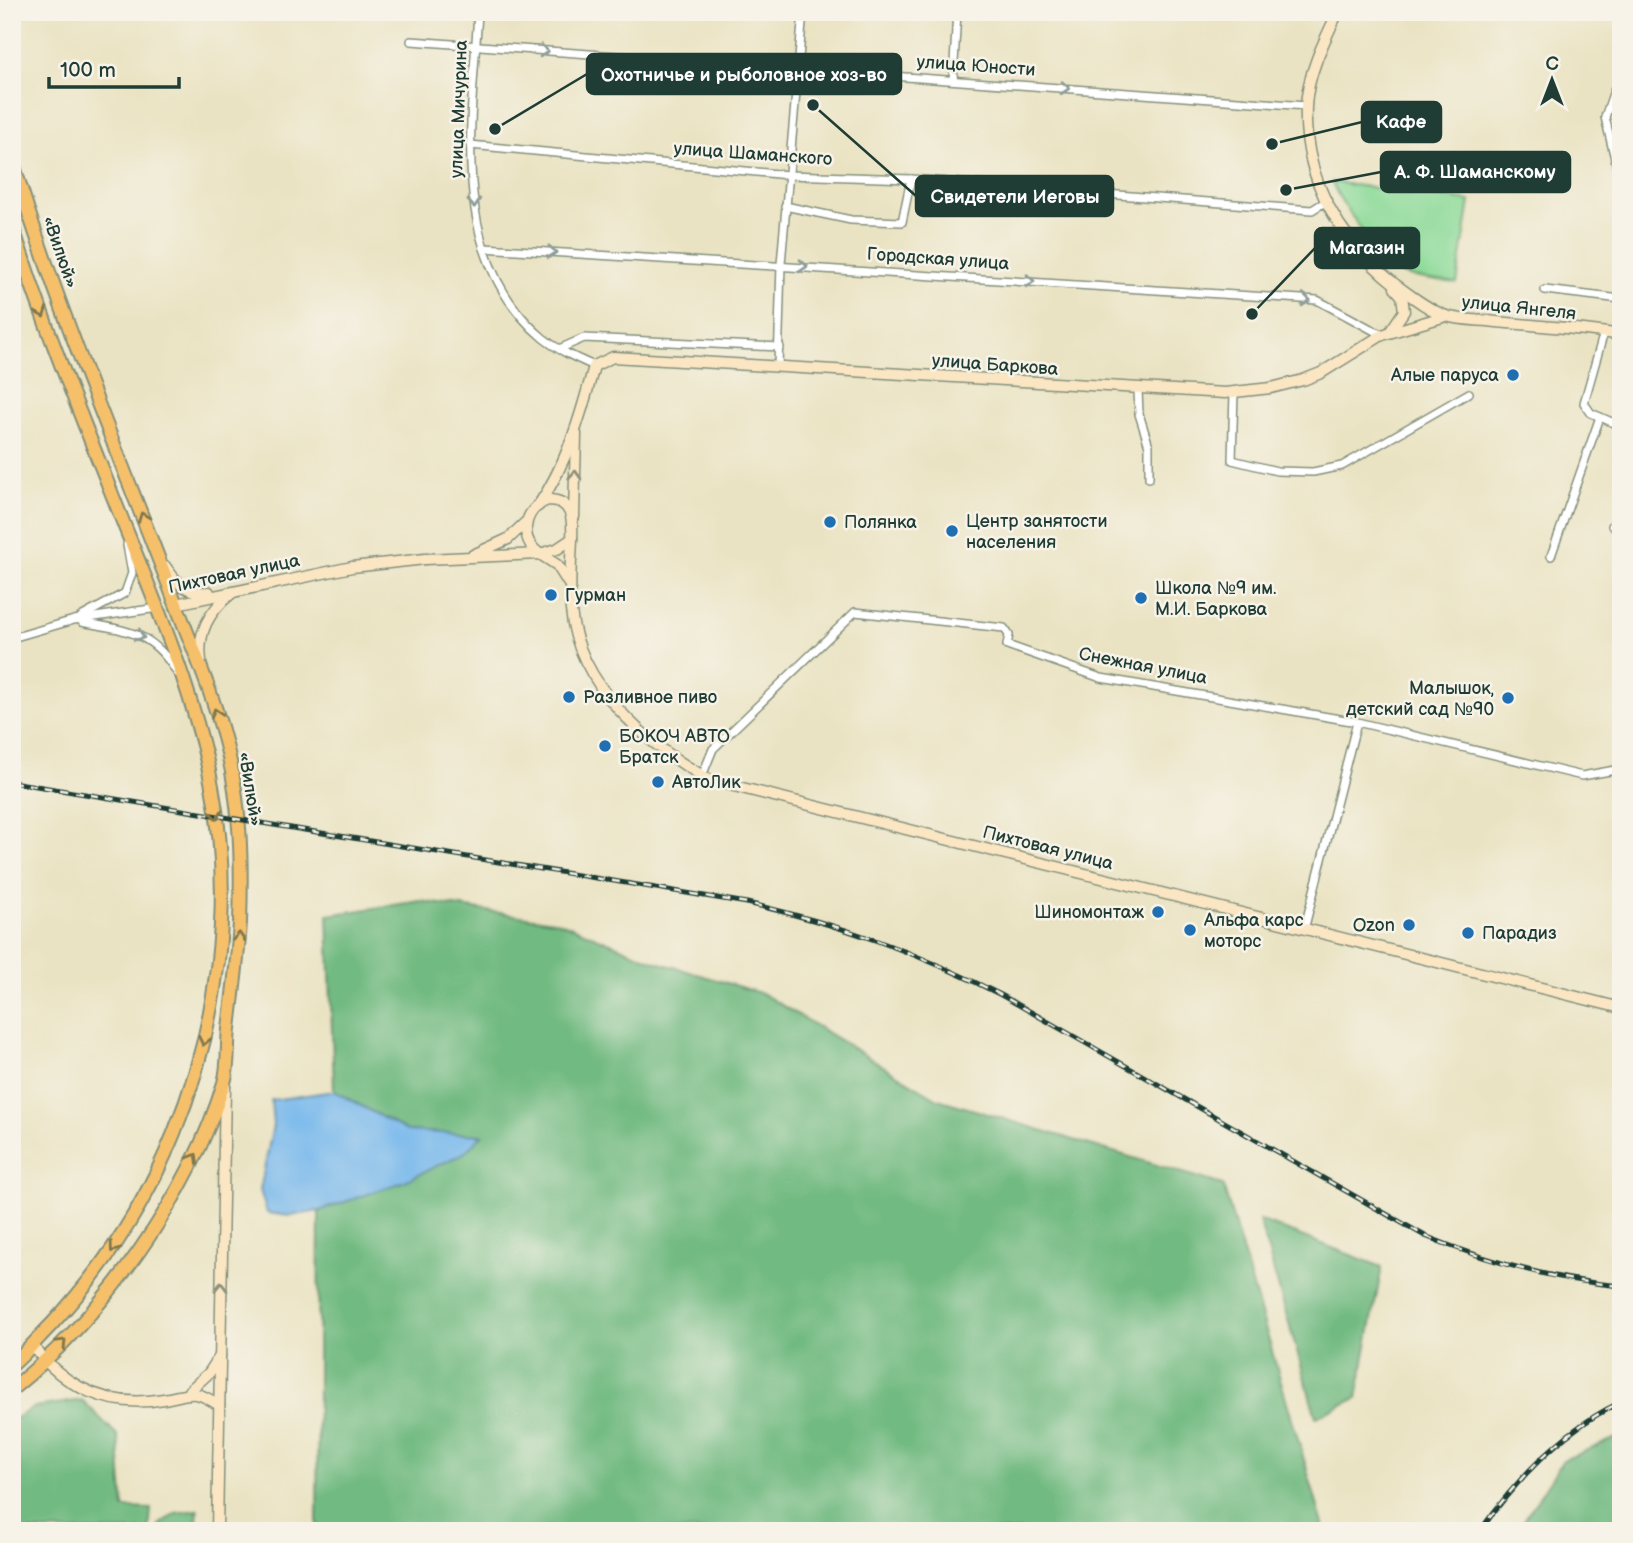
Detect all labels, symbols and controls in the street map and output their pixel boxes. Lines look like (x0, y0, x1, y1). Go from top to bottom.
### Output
street label: улица Мичурина (446, 39, 472, 179)
one-way arrow (539, 43, 550, 58)
scale bar (49, 46, 178, 90)
north arrow (1518, 46, 1588, 116)
street label: улица Юности (916, 51, 1036, 81)
text: С (1545, 53, 1559, 76)
callout: Охотничье и рыболовное хоз-во (587, 54, 901, 94)
text: 100 m (60, 58, 116, 83)
text: Охотничье и рыболовное хоз-во (601, 64, 887, 87)
one-way arrow (1059, 80, 1070, 95)
callout: Кафе (1362, 102, 1441, 142)
text: Кафе (1376, 111, 1427, 134)
street label: улица Шаманского (673, 138, 833, 170)
callout: А. Ф. Шаманскому (1381, 152, 1570, 192)
text: А. Ф. Шаманскому (1393, 161, 1556, 184)
callout: Свидетели Иеговы (916, 176, 1113, 216)
text: Свидетели Иеговы (930, 186, 1100, 209)
one-way arrow (466, 197, 481, 208)
street label: «Вилюй» (38, 213, 82, 291)
callout: Магазин (1315, 228, 1419, 268)
text: Магазин (1329, 237, 1405, 260)
one-way arrow (547, 244, 558, 259)
street label: Городская улица (866, 244, 1010, 274)
one-way arrow (798, 258, 809, 273)
one-way arrow (1025, 273, 1036, 288)
one-way arrow (1301, 292, 1312, 307)
street label: улица Янгеля (1461, 292, 1577, 324)
one-way arrow (34, 306, 48, 318)
street label: улица Баркова (931, 350, 1059, 380)
place label: Алые паруса (1390, 365, 1499, 386)
marker: Алые паруса (1505, 367, 1521, 383)
one-way arrow (567, 469, 582, 480)
place label: Центр занятости населения (966, 511, 1108, 553)
one-way arrow (137, 512, 151, 524)
place label: Полянка (844, 512, 917, 533)
marker: Полянка (822, 514, 838, 530)
marker: Центр занятости населения (944, 523, 960, 539)
street label: Пихтовая улица (166, 550, 302, 598)
place label: Школа №9 им. М.И. Баркова (1155, 578, 1277, 620)
place label: Гурман (565, 585, 626, 606)
marker: Гурман (543, 587, 559, 603)
marker: Школа №9 им. М.И. Баркова (1133, 590, 1149, 606)
one-way arrow (133, 628, 145, 642)
street label: Снежная улица (1077, 643, 1209, 689)
place label: Малышок, детский сад №90 (1346, 678, 1494, 720)
place label: Разливное пиво (583, 687, 717, 708)
marker: Разливное пиво (561, 689, 577, 705)
marker: Малышок, детский сад №90 (1500, 690, 1516, 706)
one-way arrow (210, 707, 224, 719)
place label: БОКОЧ АВТО Братск (619, 726, 730, 768)
marker: БОКОЧ АВТО Братск (597, 738, 613, 754)
street label: «Вилюй» (234, 750, 266, 828)
place label: АвтоЛик (671, 772, 741, 793)
marker: АвтоЛик (650, 774, 666, 790)
one-way arrow (209, 809, 224, 821)
street label: Пихтовая улица (981, 822, 1116, 874)
place label: Шиномонтаж (1034, 902, 1144, 923)
marker: Шиномонтаж (1150, 904, 1166, 920)
place label: Альфа карс моторс (1203, 910, 1304, 952)
place label: Ozon (1353, 915, 1395, 936)
marker: Ozon (1401, 917, 1417, 933)
marker: Альфа карс моторс (1182, 922, 1198, 938)
place label: Парадиз (1482, 923, 1557, 944)
marker: Парадиз (1460, 925, 1476, 941)
one-way arrow (231, 932, 246, 943)
one-way arrow (198, 1035, 212, 1047)
one-way arrow (186, 1153, 199, 1166)
one-way arrow (110, 1240, 122, 1253)
one-way arrow (213, 1281, 229, 1292)
one-way arrow (54, 1338, 67, 1351)

